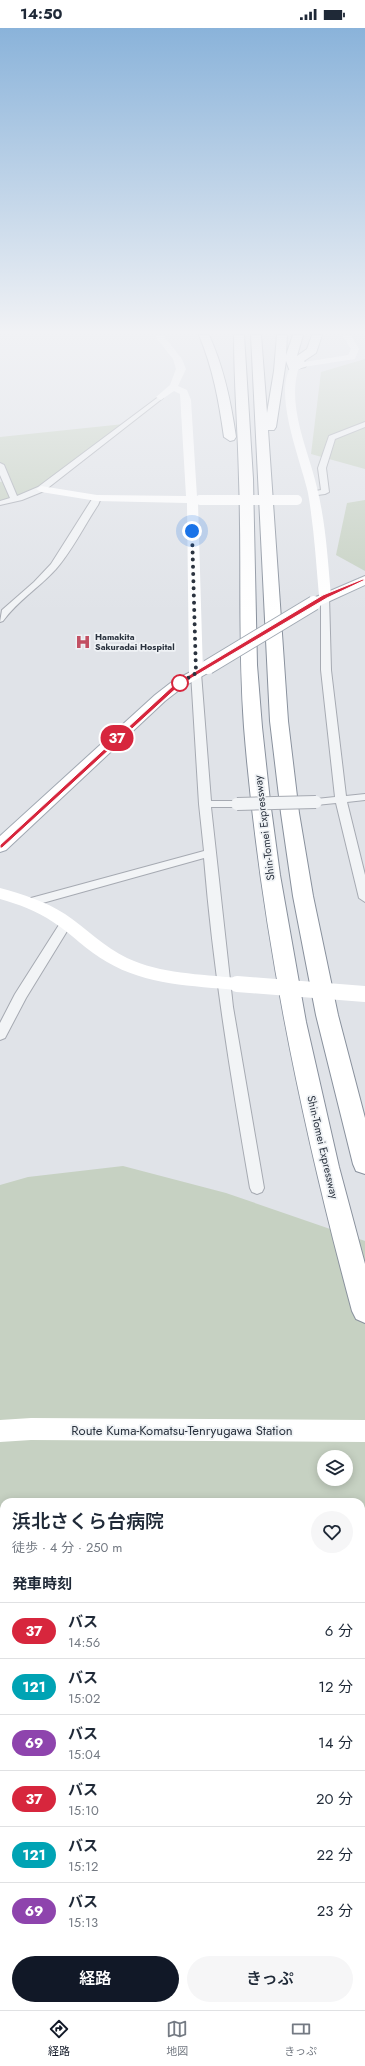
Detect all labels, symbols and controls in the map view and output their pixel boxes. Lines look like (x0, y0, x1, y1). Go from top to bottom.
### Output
text: 14:50 (20, 3, 63, 25)
your location (182, 521, 202, 541)
place label: Hamakita Sakuradai Hospital (95, 630, 175, 653)
hospital icon: Hamakita Sakuradai Hospital (74, 633, 92, 651)
unlabelled marker (171, 674, 189, 692)
line badge: 37 (99, 725, 135, 751)
text: 37 (109, 728, 125, 748)
street label: Shin-Tomei Expressway (250, 774, 278, 881)
street label: Shin-Tomei Expressway (303, 1094, 343, 1200)
street label: Route Kuma-Komatsu-Tenryugawa Station (71, 1421, 293, 1440)
map controls (317, 1450, 353, 1486)
button: layers (317, 1450, 353, 1486)
text: 浜北さくら台病院 (12, 1508, 164, 1535)
button: heart (311, 1511, 353, 1553)
text: 徒歩 · 4 分 · 250 m (12, 1538, 122, 1557)
text: 発車時刻 (12, 1573, 72, 1595)
text: バス (68, 1611, 98, 1633)
text: 6 分 (325, 1620, 353, 1642)
text: 37 (26, 1621, 42, 1641)
text: 14:56 (68, 1633, 100, 1652)
text: バス (68, 1667, 98, 1689)
text: 12 分 (318, 1676, 353, 1698)
text: 121 (22, 1677, 46, 1697)
text: 15:02 (68, 1689, 100, 1708)
text: バス (68, 1723, 98, 1745)
text: 14 分 (318, 1732, 353, 1754)
text: 69 (25, 1733, 43, 1753)
text: 15:04 (68, 1745, 100, 1764)
text: バス (68, 1779, 98, 1801)
text: 20 分 (316, 1788, 353, 1810)
text: 37 (26, 1789, 42, 1809)
text: 15:10 (68, 1801, 99, 1820)
text: バス (68, 1835, 98, 1857)
text: 22 分 (316, 1844, 353, 1866)
text: 121 (22, 1845, 46, 1865)
text: 15:12 (68, 1857, 98, 1876)
text: バス (68, 1891, 98, 1913)
text: 23 分 (317, 1900, 353, 1922)
text: 69 (25, 1901, 43, 1921)
text: 15:13 (68, 1913, 98, 1932)
button: 経路 (12, 1956, 179, 2002)
button: きっぷ (187, 1956, 353, 2002)
tab: 経路 (48, 2018, 70, 2059)
tab: 地図 (166, 2018, 188, 2059)
tab: きっぷ (284, 2018, 317, 2059)

